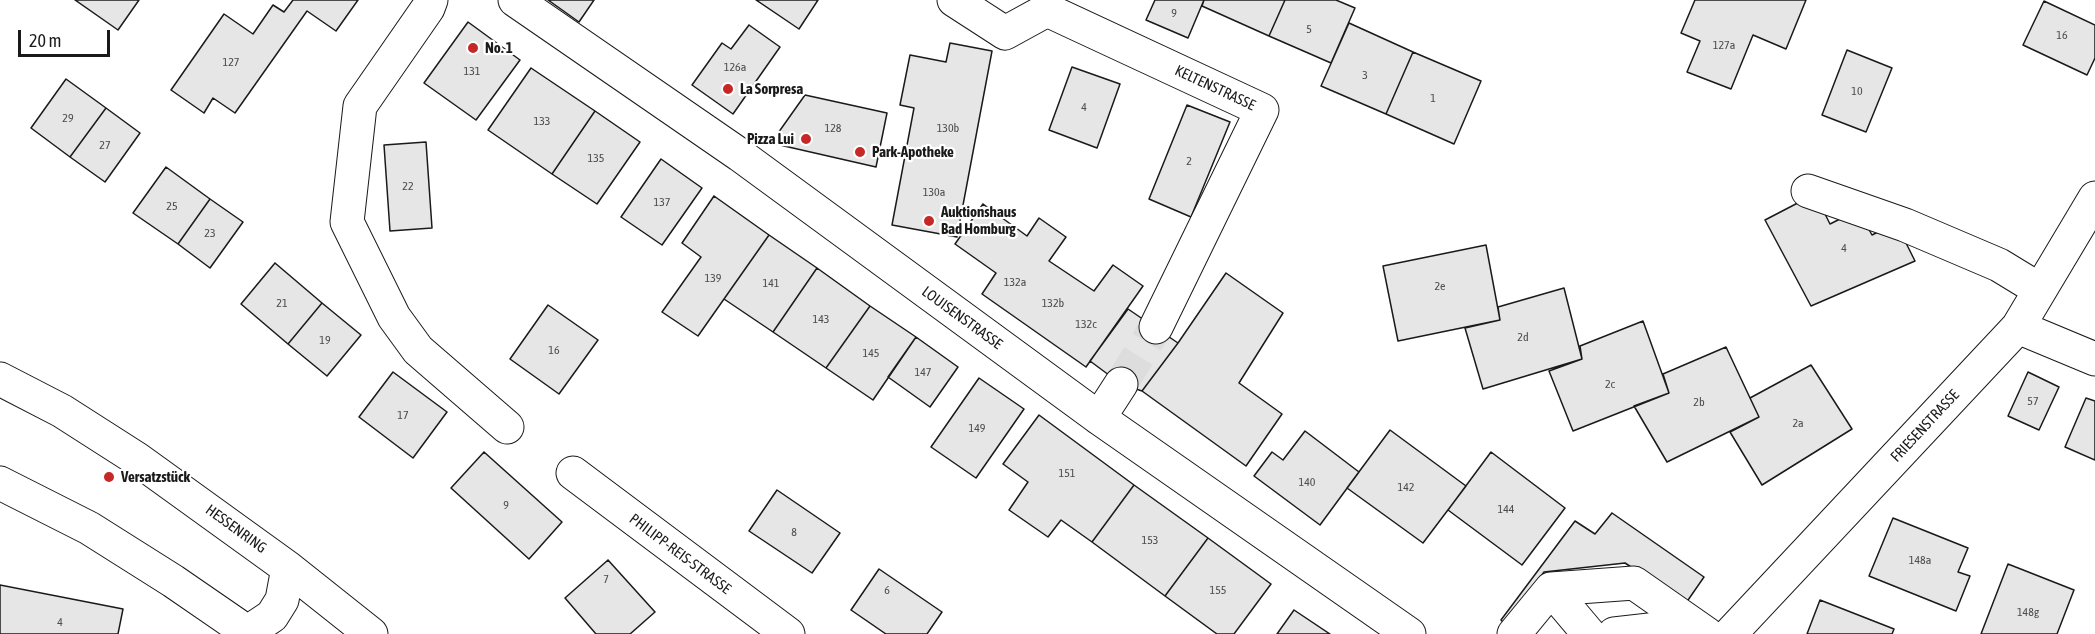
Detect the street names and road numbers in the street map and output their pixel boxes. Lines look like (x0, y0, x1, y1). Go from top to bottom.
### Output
street label: KELTENSTRASSE (1172, 62, 1258, 114)
street label: LOUISENSTRASSE (918, 283, 1006, 353)
street label: FRIESENSTRASSE (1887, 386, 1963, 466)
street label: HESSENRING (202, 501, 270, 557)
street label: PHILIPP-REIS-STRASSE (626, 510, 734, 598)

